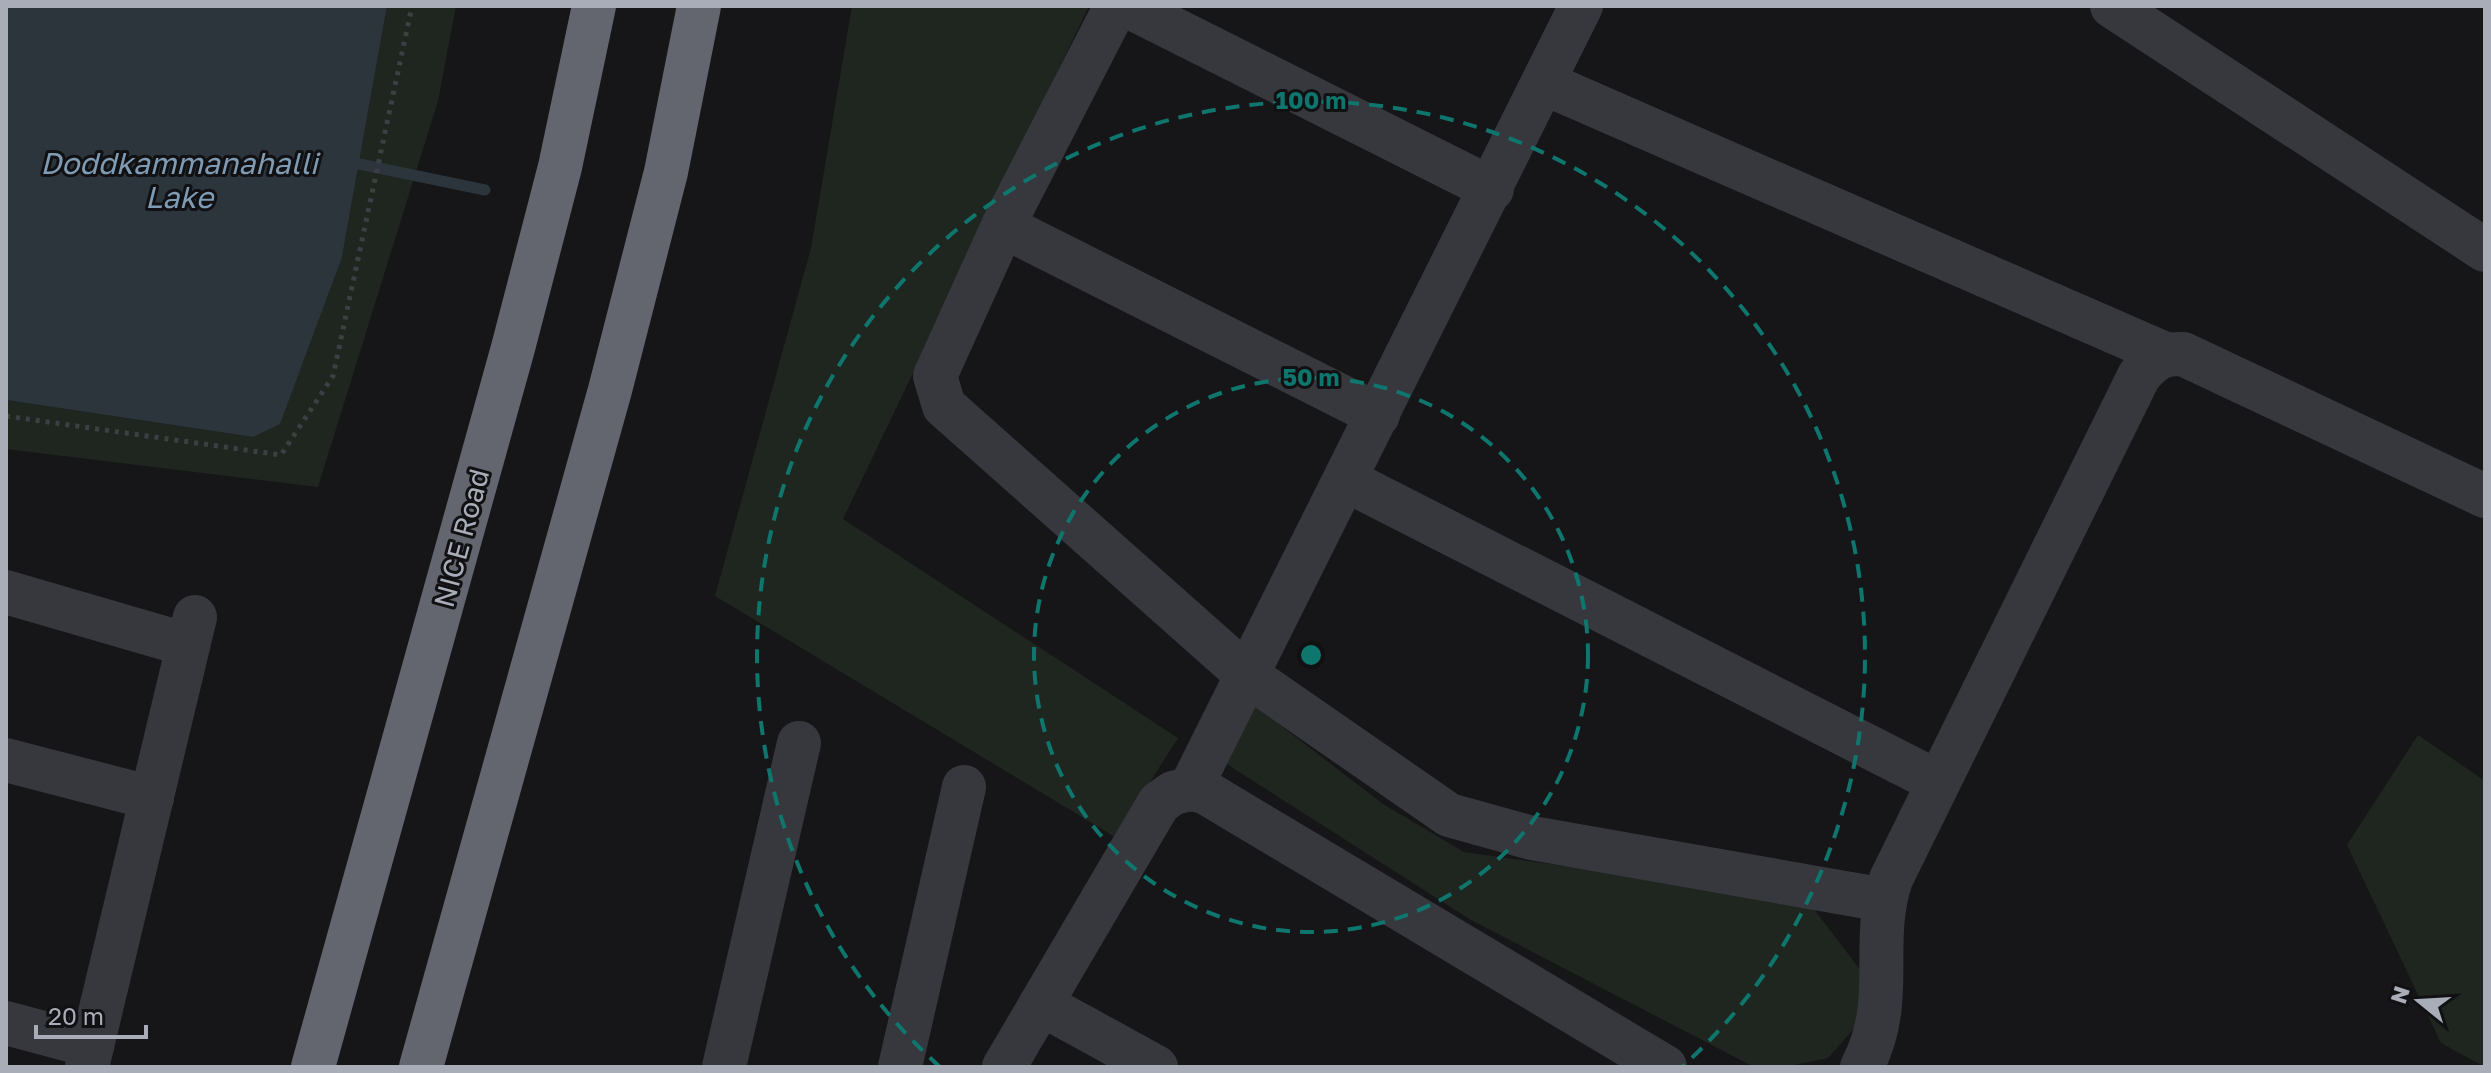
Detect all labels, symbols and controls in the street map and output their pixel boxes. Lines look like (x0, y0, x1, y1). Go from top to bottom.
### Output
text: 100 m (1276, 85, 1346, 114)
water label: Doddkammanahalli Lake (40, 145, 321, 215)
text: 50 m (1282, 362, 1340, 391)
street label: NICE Road (427, 465, 495, 611)
centre of rings (1297, 641, 1325, 669)
north arrow (2379, 961, 2459, 1041)
text: N (2384, 983, 2415, 1007)
scale bar (36, 989, 146, 1039)
text: 20 m (48, 1001, 104, 1030)

